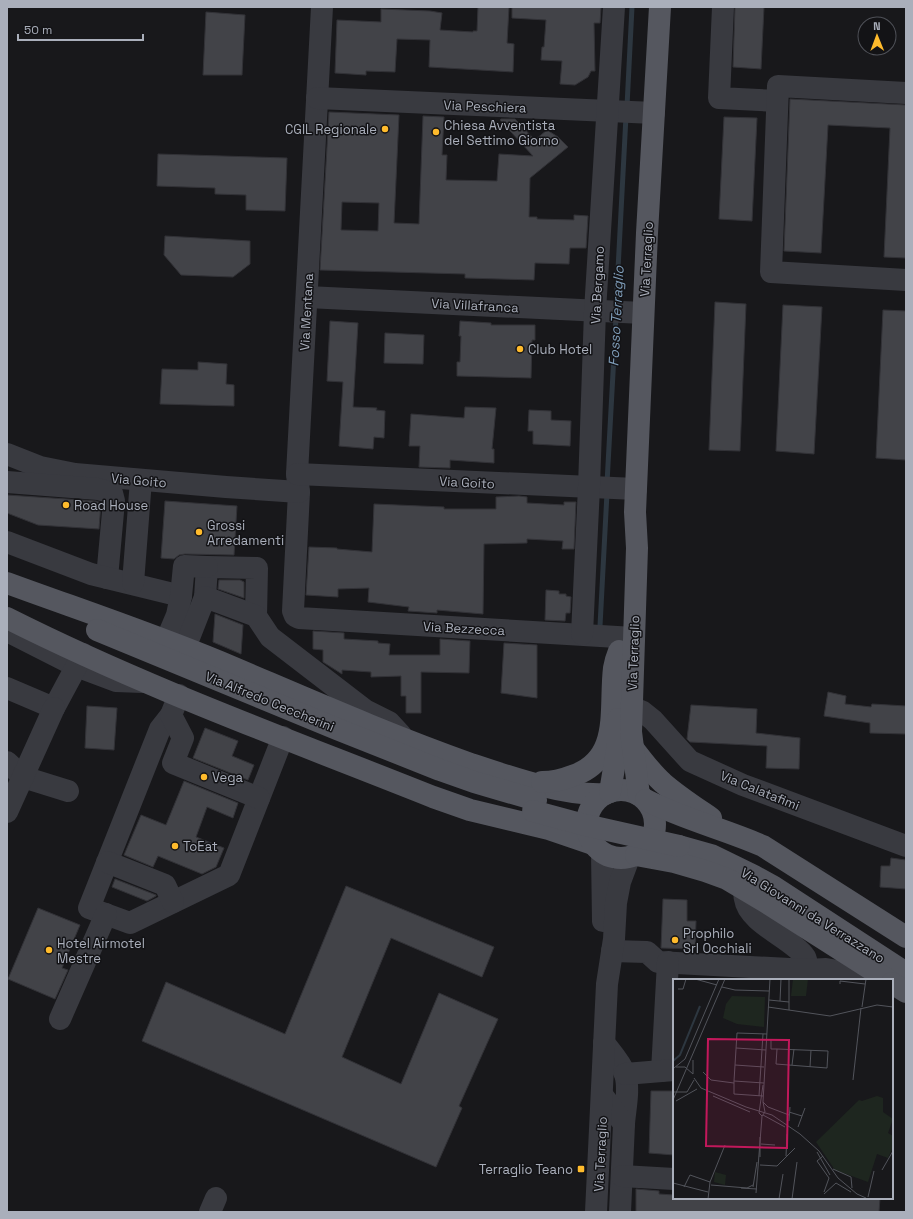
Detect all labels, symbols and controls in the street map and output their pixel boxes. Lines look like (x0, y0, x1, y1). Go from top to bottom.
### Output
scale bar (18, 16, 143, 42)
north arrow (857, 16, 897, 56)
text: N (873, 19, 881, 33)
text: 50 m (24, 22, 52, 38)
street label: Via Peschiera (443, 97, 527, 116)
place label: Chiesa Avventista del Settimo Giorno (444, 117, 559, 149)
place label: CGIL Regionale (285, 121, 377, 138)
marker: CGIL Regionale (380, 124, 390, 134)
marker: Chiesa Avventista del Settimo Giorno (431, 127, 441, 137)
street label: Via Terraglio (636, 221, 657, 297)
street label: Via Bergamo (587, 246, 608, 324)
water label: Fosso Terraglio (604, 265, 628, 367)
street label: Via Mentana (296, 272, 317, 351)
street label: Via Villafranca (431, 295, 520, 316)
place label: Club Hotel (528, 341, 592, 358)
marker: Club Hotel (515, 344, 525, 354)
street label: Via Goito (111, 470, 167, 491)
street label: Via Goito (439, 473, 495, 492)
place label: Road House (74, 497, 148, 514)
marker: Road House (61, 500, 71, 510)
place label: Grossi Arredamenti (207, 517, 284, 549)
marker: Grossi Arredamenti (194, 527, 204, 537)
street label: Via Terraglio (624, 615, 643, 691)
street label: Via Bezzecca (423, 618, 506, 639)
street label: Via Alfredo Ceccherini (203, 668, 337, 735)
street label: Via Calatafimi (718, 767, 802, 814)
place label: Vega (212, 769, 244, 786)
marker: Vega (199, 772, 209, 782)
place label: ToEat (183, 838, 218, 855)
marker: ToEat (170, 841, 180, 851)
street label: Via Giovanni da Verrazzano (738, 864, 888, 967)
place label: Prophilo Srl Occhiali (683, 925, 752, 957)
place label: Hotel Airmotel Mestre (57, 935, 145, 967)
marker: Prophilo Srl Occhiali (670, 935, 680, 945)
marker: Hotel Airmotel Mestre (44, 945, 54, 955)
inset map (673, 979, 893, 1199)
street label: Via Terraglio (590, 1116, 611, 1192)
place label: Terraglio Teano (479, 1161, 573, 1178)
marker: Terraglio Teano (576, 1164, 586, 1174)

